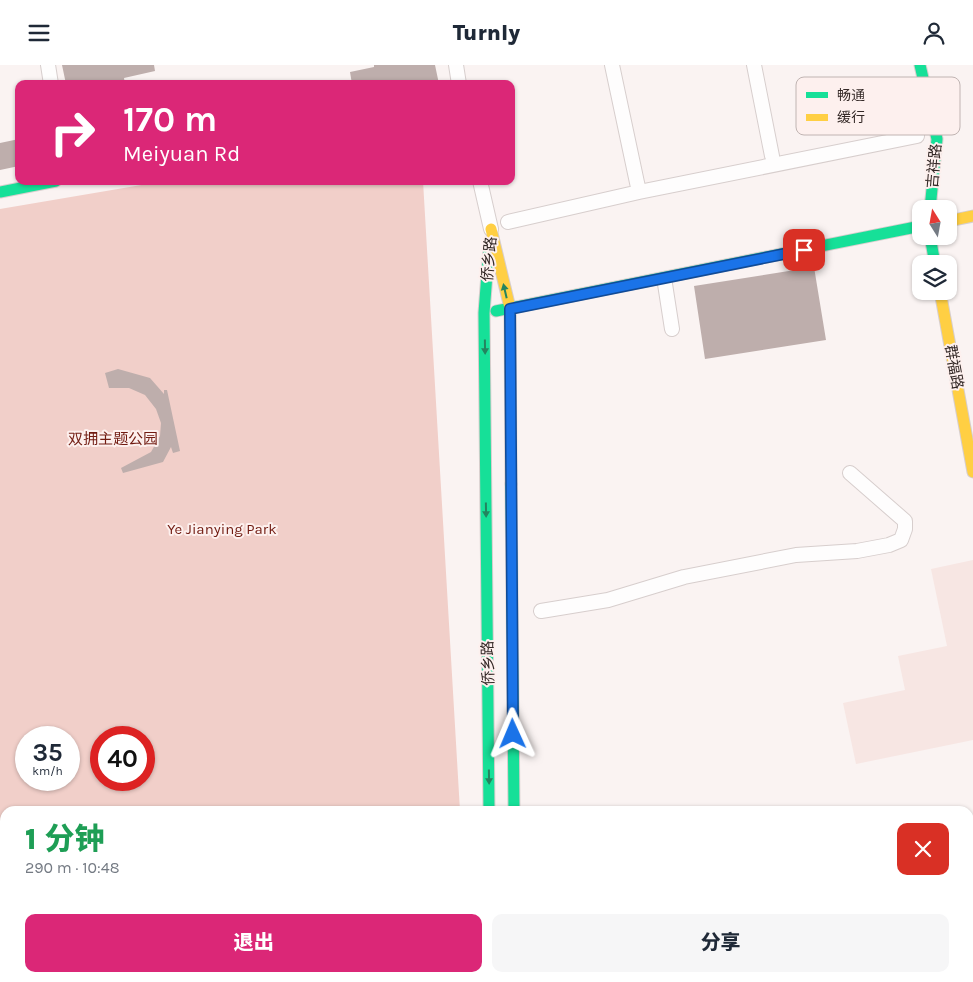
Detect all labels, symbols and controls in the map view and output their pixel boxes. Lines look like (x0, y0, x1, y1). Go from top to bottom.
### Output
icon: menu (25, 19, 53, 47)
icon: person (920, 19, 948, 47)
text: Turnly (453, 20, 520, 46)
legend (796, 77, 960, 135)
text: 畅通 (837, 87, 865, 104)
text: 170 m (123, 99, 217, 140)
icon: right (40, 100, 105, 165)
text: 缓行 (837, 109, 865, 126)
text: Meiyuan Rd (123, 141, 240, 167)
street label: 吉祥路 (923, 143, 945, 189)
north arrow (912, 200, 958, 245)
map controls (912, 200, 957, 300)
pin (783, 229, 825, 271)
street label: 侨乡路 (478, 236, 500, 282)
icon: arrive (790, 236, 818, 264)
button: layers (912, 255, 957, 300)
one-way arrow (501, 283, 509, 298)
one-way arrow (481, 340, 489, 356)
street label: 群福路 (941, 343, 967, 391)
park label: 双拥主题公园 (68, 430, 158, 448)
one-way arrow (482, 502, 490, 518)
park label: Ye Jianying Park (167, 520, 277, 538)
street label: 侨乡路 (479, 640, 497, 686)
position arrow (486, 707, 538, 759)
speed limit sign: 40 (90, 726, 155, 791)
text: 35 (32, 738, 63, 767)
text: km/h (32, 764, 63, 778)
one-way arrow (485, 770, 493, 786)
text: 1 分钟 (25, 821, 105, 857)
button: close (897, 823, 949, 875)
text: 290 m · 10:48 (25, 858, 120, 877)
button: 退出 (25, 914, 482, 972)
button: 分享 (492, 914, 949, 972)

